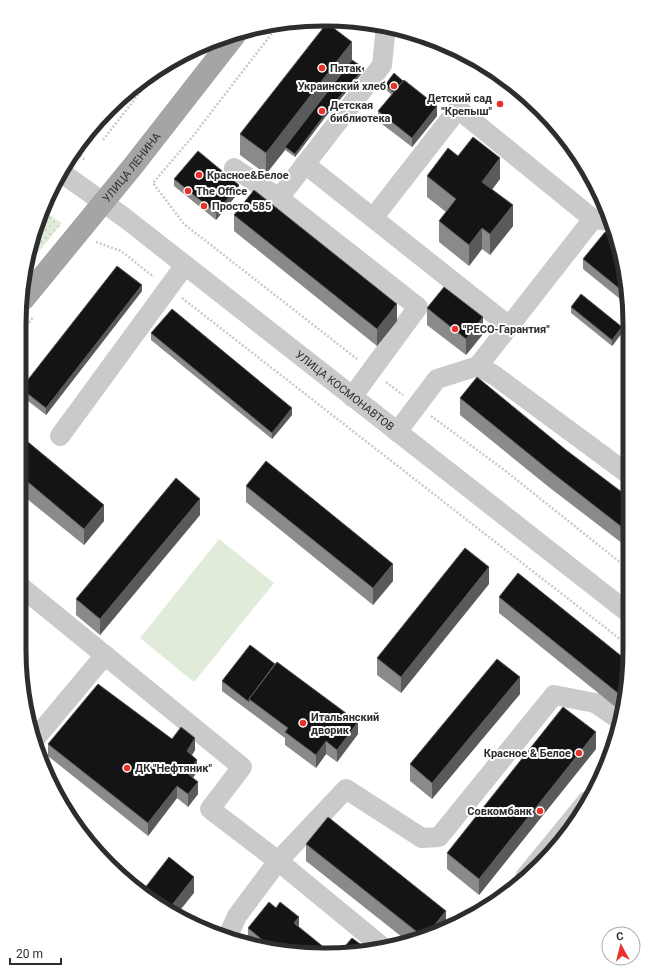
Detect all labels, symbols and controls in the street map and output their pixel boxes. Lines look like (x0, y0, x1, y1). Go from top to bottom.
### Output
place label: Пятак (330, 62, 362, 75)
marker: Пятак (317, 63, 327, 73)
place label: Украинский хлеб (298, 80, 386, 93)
marker: Украинский хлеб (389, 81, 399, 91)
place label: Детский сад "Крепыш" (427, 92, 492, 118)
place label: Детская библиотека (330, 99, 391, 125)
marker: Детский сад "Крепыш" (495, 99, 505, 109)
marker: Детская библиотека (317, 106, 327, 116)
street label: УЛИЦА ЛЕНИНА (100, 130, 164, 205)
place label: Красное&Белое (207, 169, 289, 182)
marker: Красное&Белое (194, 170, 204, 180)
place label: The Office (196, 185, 247, 198)
marker: The Office (183, 186, 193, 196)
place label: Просто 585 (212, 200, 271, 213)
marker: Просто 585 (199, 201, 209, 211)
place label: "РЕСО-Гарантия" (463, 323, 550, 336)
marker: "РЕСО-Гарантия" (450, 324, 460, 334)
street label: УЛИЦА КОСМОНАВТОВ (293, 348, 397, 434)
place label: Итальянский дворик (311, 711, 379, 737)
marker: Итальянский дворик (298, 718, 308, 728)
place label: Красное & Белое (484, 747, 571, 760)
marker: Красное & Белое (574, 748, 584, 758)
place label: ДК "Нефтяник" (135, 762, 212, 775)
marker: ДК "Нефтяник" (122, 763, 132, 773)
place label: Совкомбанк (467, 805, 533, 818)
marker: Совкомбанк (535, 806, 545, 816)
north arrow (601, 926, 641, 966)
text: С (615, 930, 624, 943)
scale bar (10, 940, 61, 966)
text: 20 m (16, 947, 43, 961)

